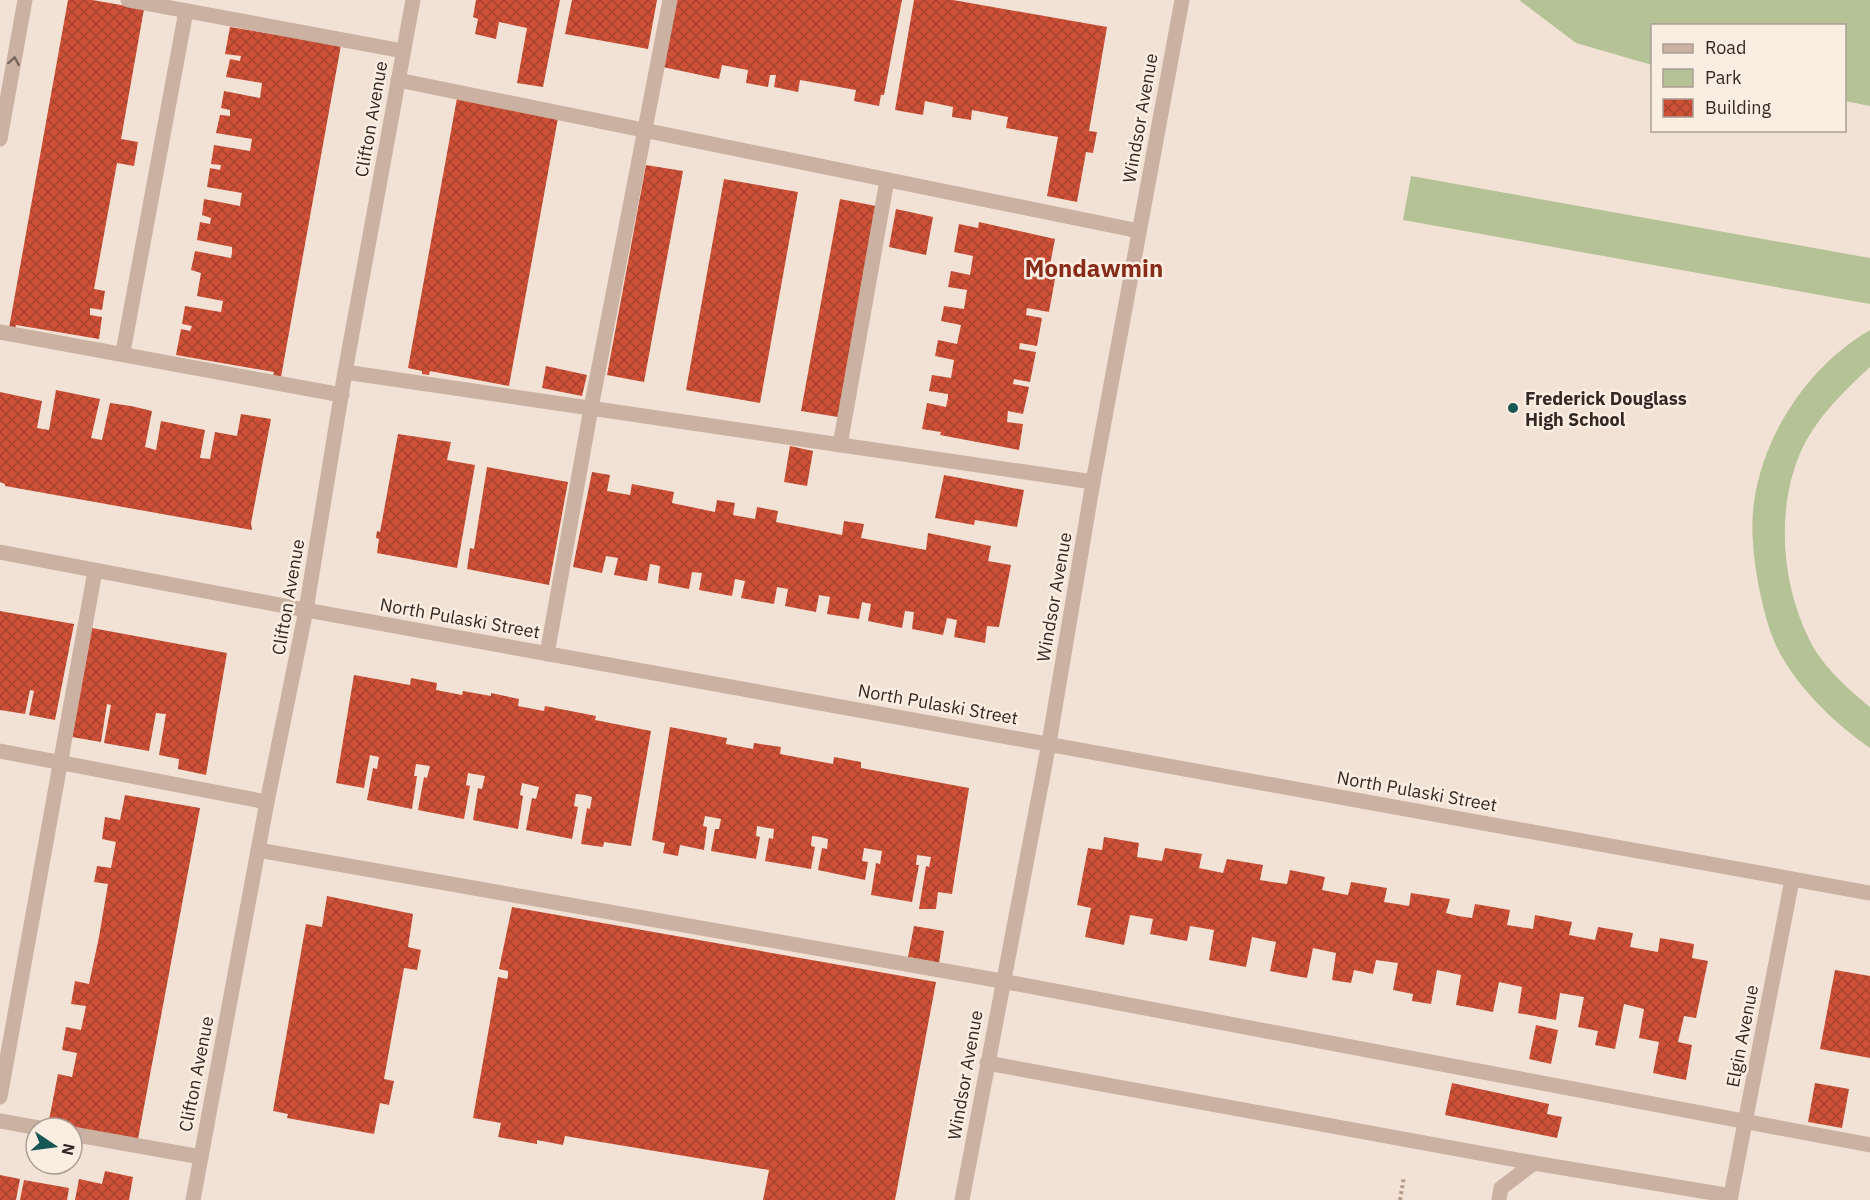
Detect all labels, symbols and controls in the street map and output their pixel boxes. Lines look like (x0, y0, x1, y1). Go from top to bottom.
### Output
legend (1651, 24, 1846, 132)
text: Road (1705, 36, 1746, 59)
street label: Windsor Avenue (1117, 51, 1163, 185)
one-way arrow (7, 56, 20, 66)
street label: Clifton Avenue (349, 59, 393, 179)
text: Park (1705, 66, 1742, 89)
text: Building (1705, 96, 1772, 119)
district label: Mondawmin (1025, 252, 1163, 284)
place label: Frederick Douglass High School (1525, 387, 1687, 431)
marker: Frederick Douglass High School (1506, 401, 1520, 415)
street label: Windsor Avenue (1031, 530, 1077, 664)
street label: Clifton Avenue (266, 537, 310, 657)
street label: North Pulaski Street (378, 593, 542, 643)
street label: North Pulaski Street (856, 679, 1020, 729)
street label: North Pulaski Street (1335, 766, 1499, 816)
street label: Elgin Avenue (1721, 983, 1763, 1089)
street label: Windsor Avenue (942, 1008, 988, 1142)
street label: Clifton Avenue (174, 1014, 219, 1134)
north arrow (24, 1116, 84, 1176)
text: N (58, 1141, 80, 1157)

